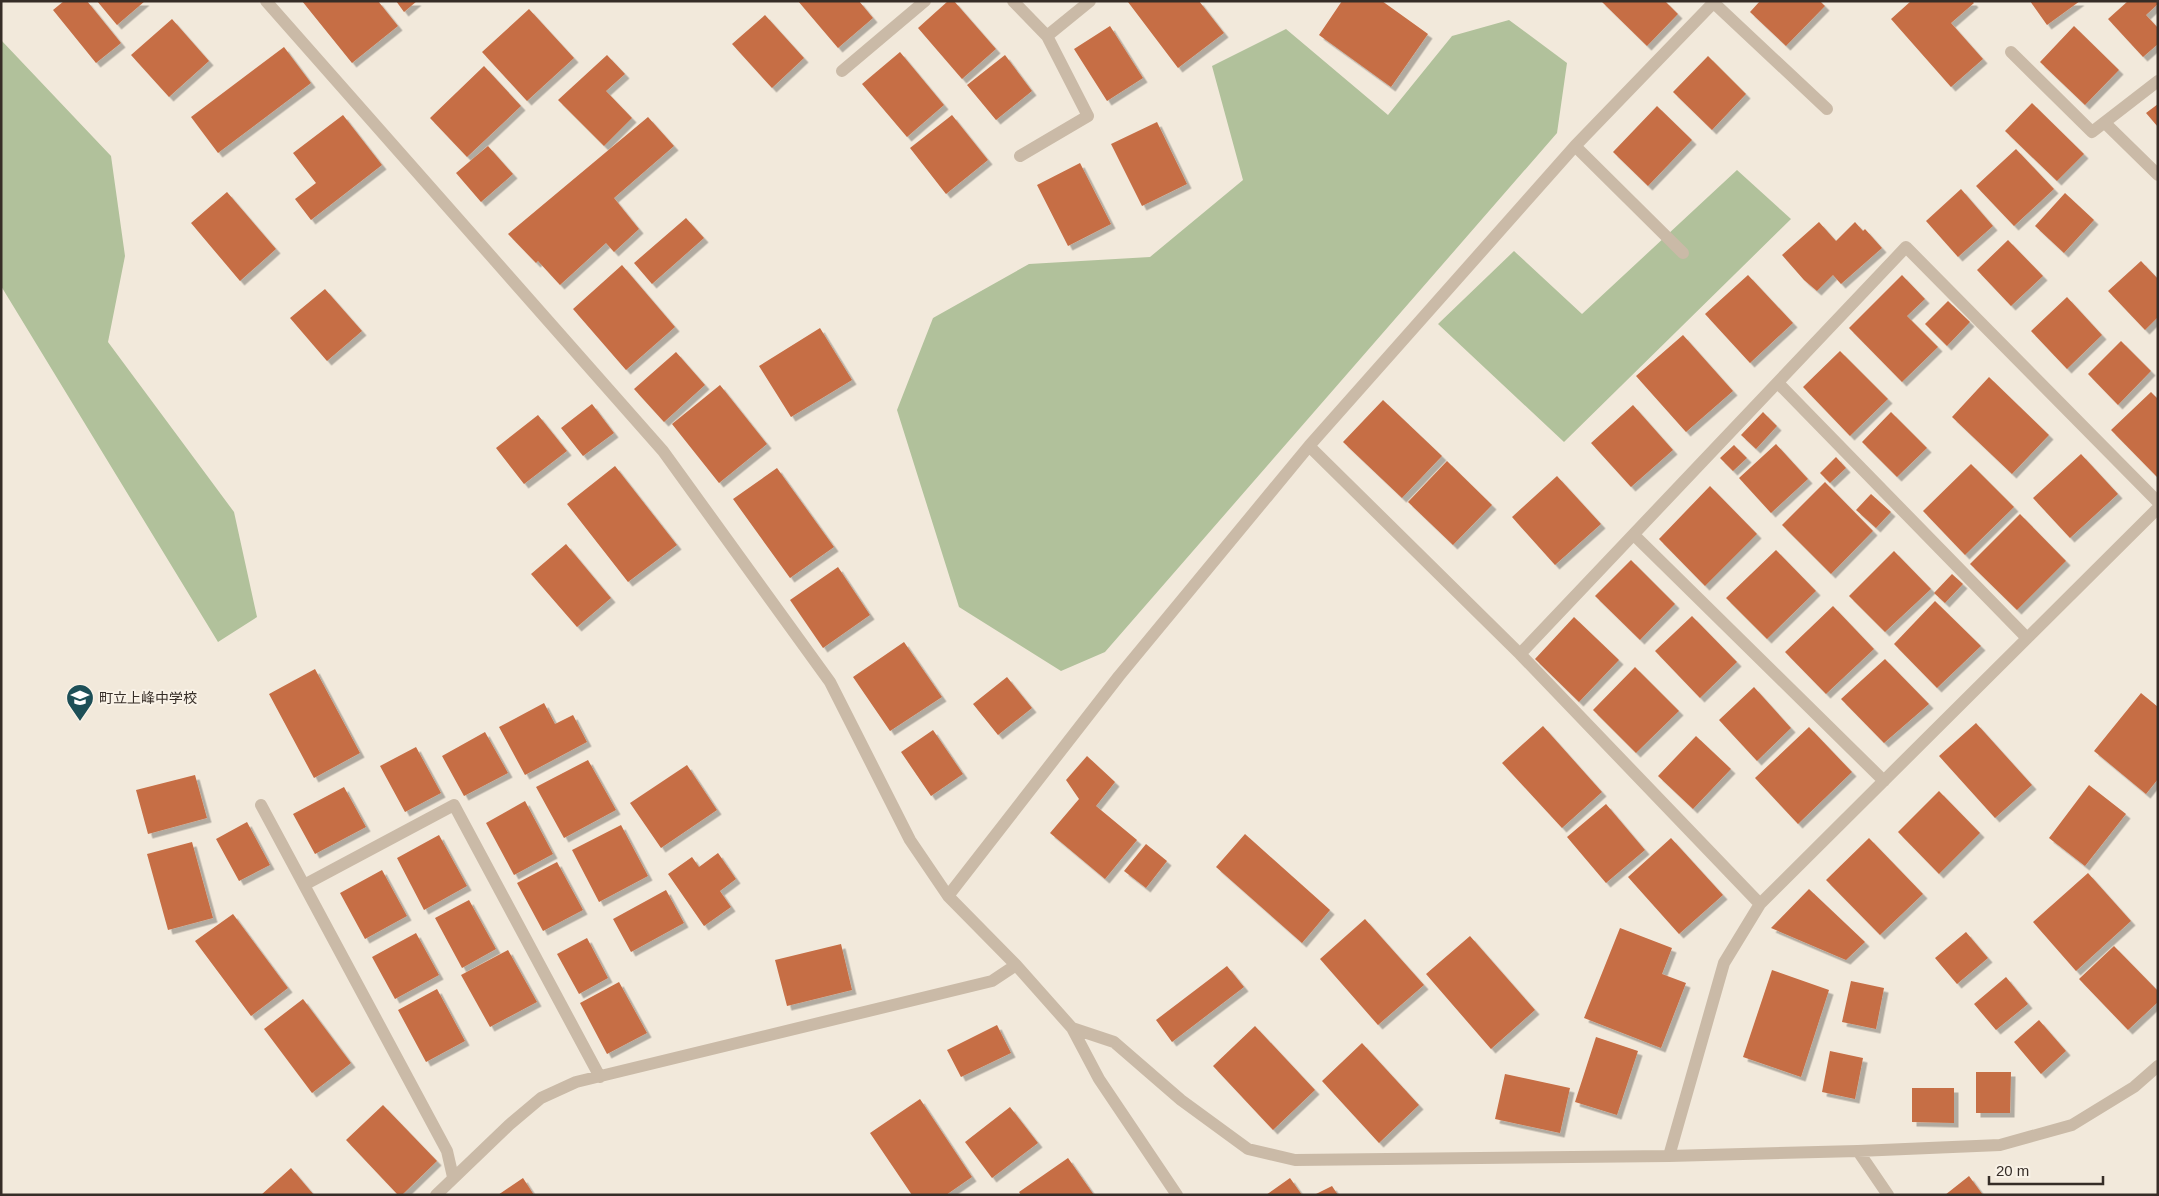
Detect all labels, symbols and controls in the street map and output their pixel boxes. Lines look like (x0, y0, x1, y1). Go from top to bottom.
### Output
school or university icon: 町立上峰中学校 (65, 683, 95, 722)
place label: 町立上峰中学校 (99, 690, 197, 706)
scale bar (1989, 1154, 2103, 1186)
text: 20 m (1996, 1162, 2029, 1179)

